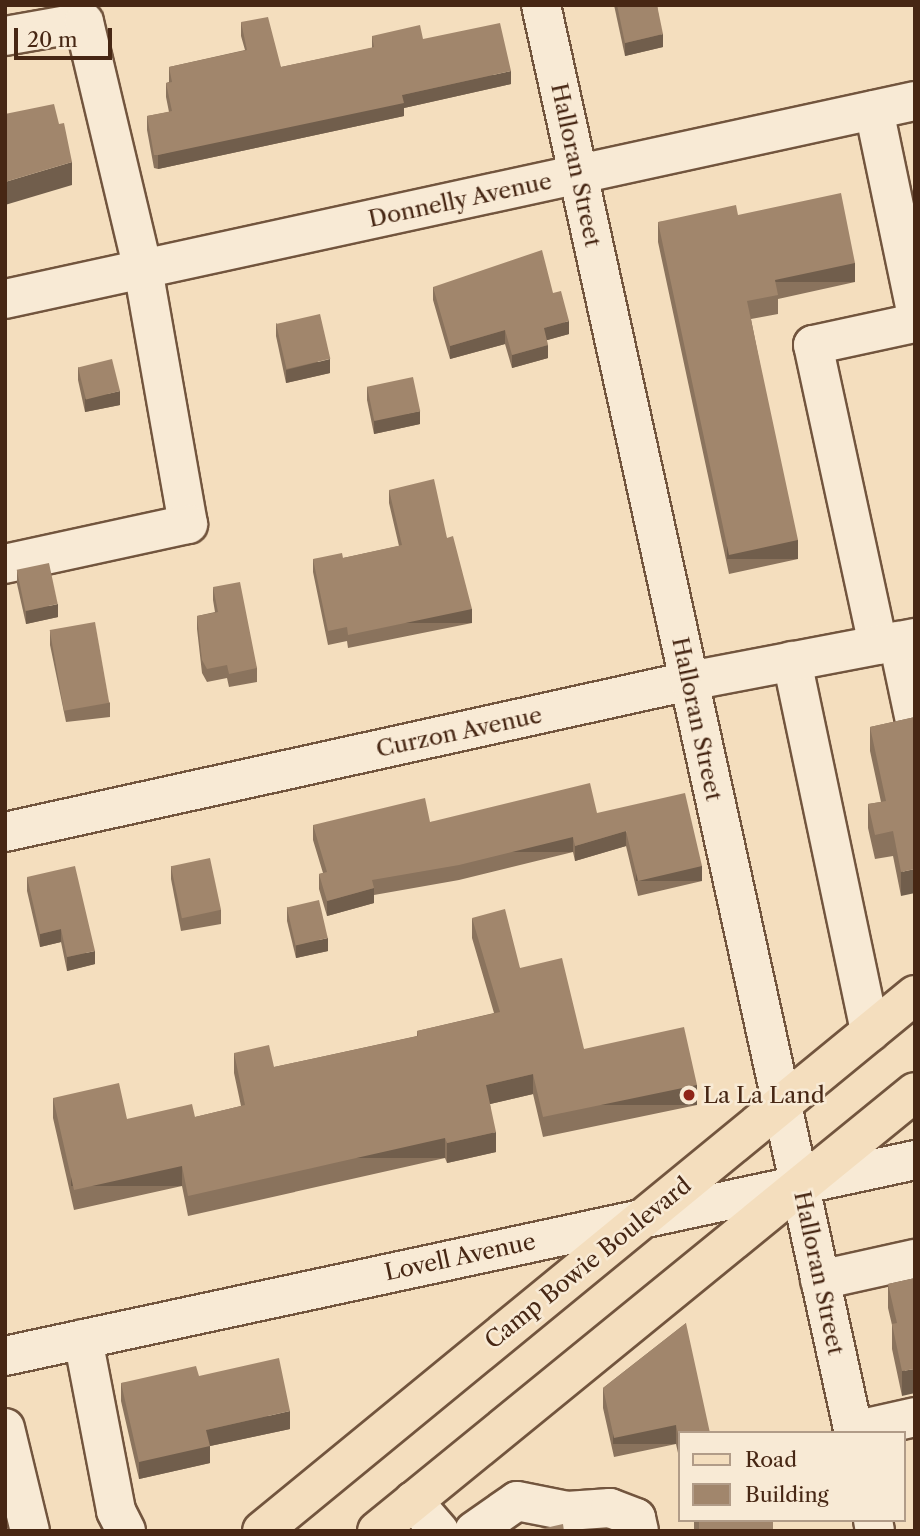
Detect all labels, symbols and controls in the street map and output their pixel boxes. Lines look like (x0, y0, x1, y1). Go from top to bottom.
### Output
scale bar (18, 14, 116, 58)
text: 20 m (27, 27, 78, 52)
street label: Halloran Street (545, 81, 607, 249)
street label: Donnelly Avenue (365, 167, 555, 233)
street label: Halloran Street (666, 635, 728, 803)
street label: Curzon Avenue (373, 701, 545, 763)
place label: La La Land (703, 1081, 825, 1109)
marker: La La Land (681, 1087, 697, 1103)
street label: Camp Bowie Boulevard (479, 1171, 697, 1355)
street label: Halloran Street (788, 1189, 850, 1357)
street label: Lovell Avenue (381, 1227, 539, 1287)
legend (678, 1431, 906, 1522)
text: Road (745, 1447, 797, 1472)
text: Building (745, 1482, 829, 1507)

